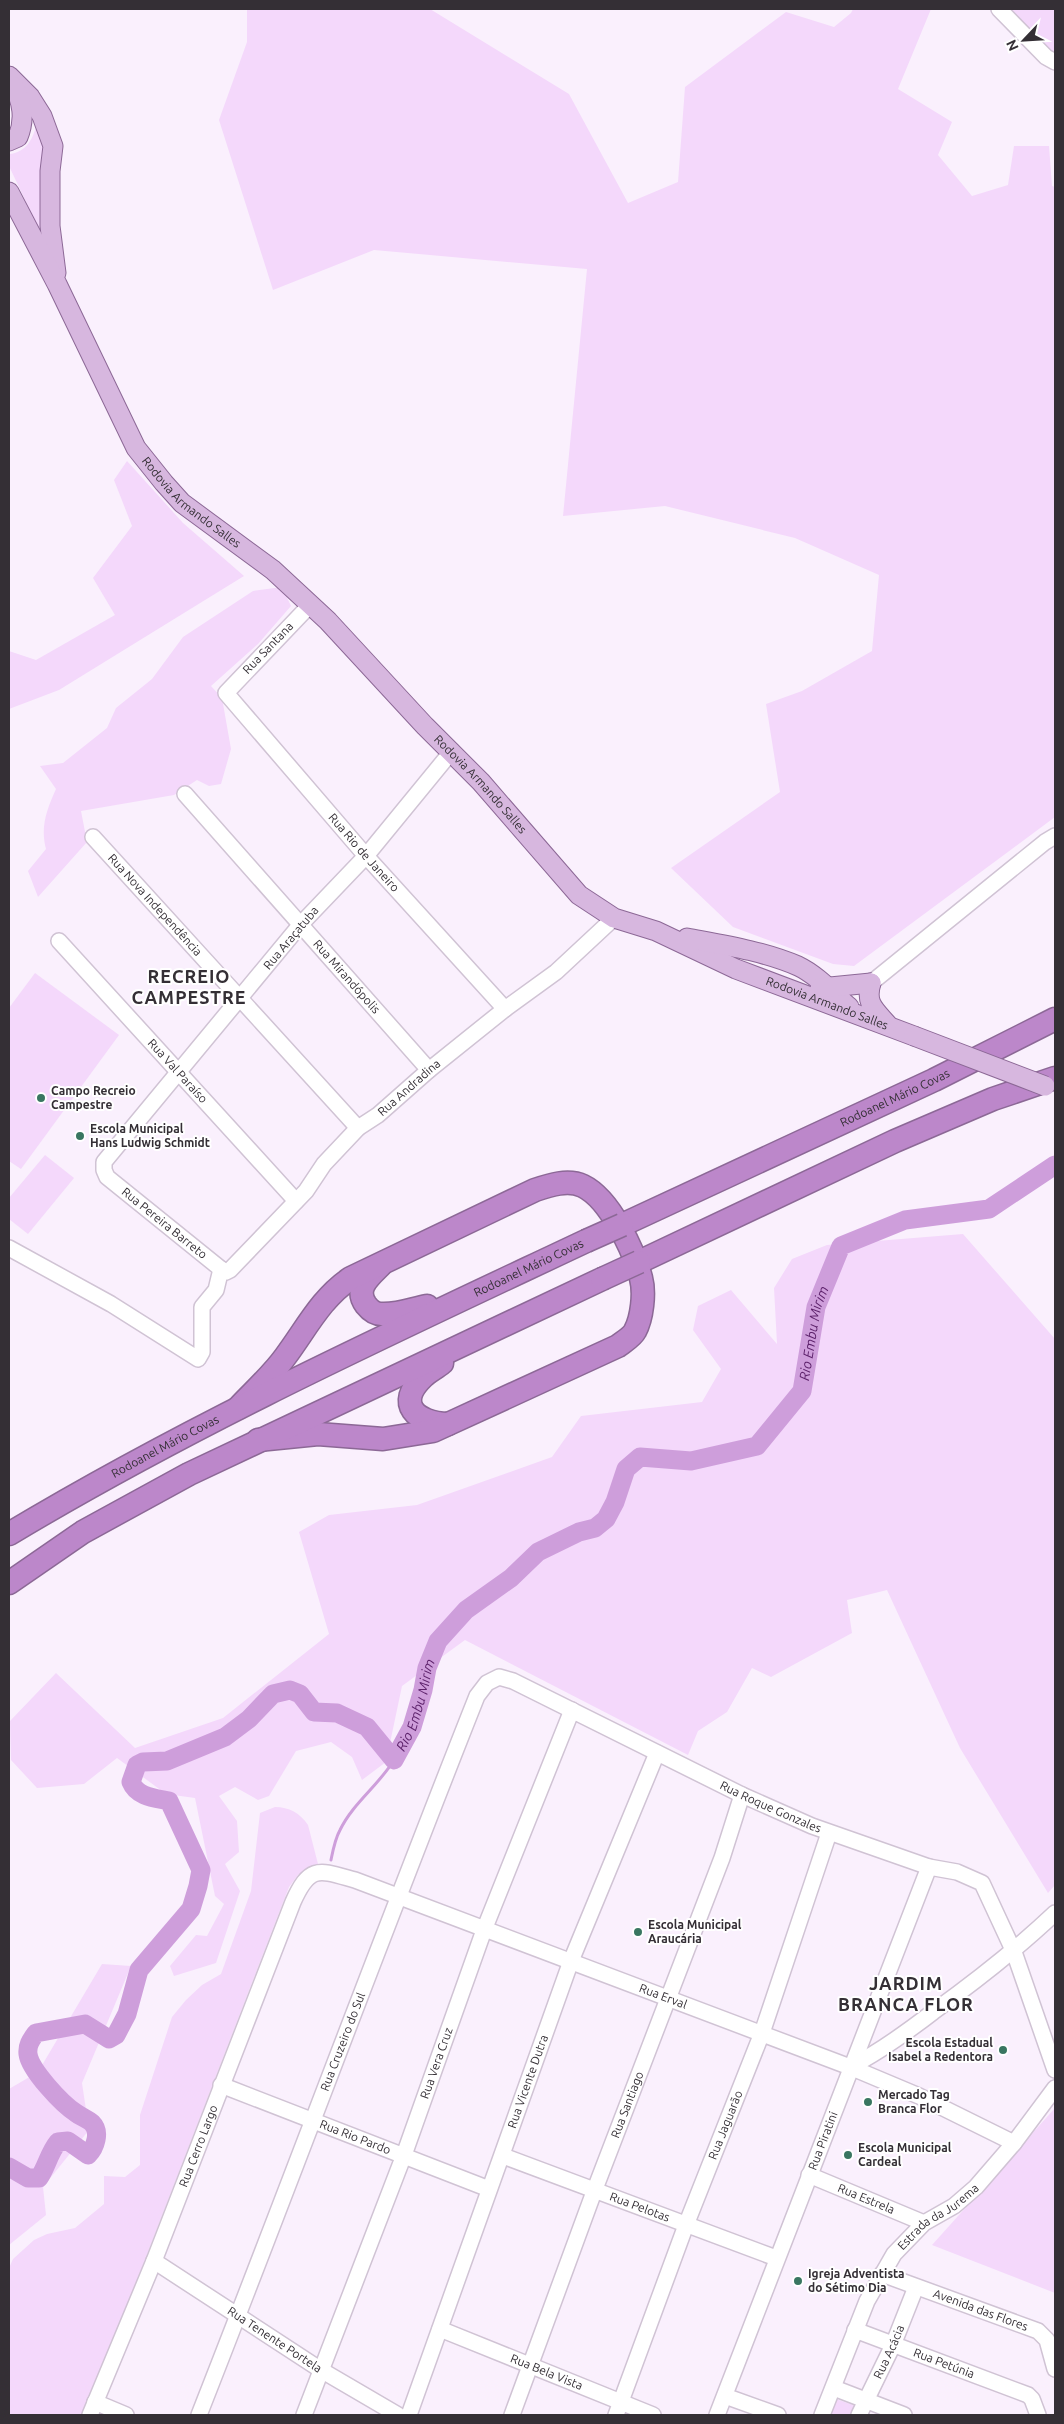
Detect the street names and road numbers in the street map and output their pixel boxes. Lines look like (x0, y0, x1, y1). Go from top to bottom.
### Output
street label: Rodovia Armando Salles (140, 454, 243, 550)
street label: Rua Santana (240, 619, 295, 676)
street label: Rodovia Armando Salles (432, 732, 530, 836)
street label: Rua Rio de Janeiro (326, 811, 402, 894)
street label: Rua Nova Independência (106, 851, 205, 958)
street label: Rua Araçatuba (260, 904, 321, 972)
street label: Rua Mirandópolis (311, 937, 383, 1016)
street label: Rodovia Armando Salles (764, 974, 890, 1032)
street label: Rua Val Paraíso (146, 1036, 210, 1105)
street label: Rua Andradina (375, 1057, 443, 1118)
street label: Rodoanel Mário Covas (838, 1066, 952, 1129)
street label: Rua Pereira Barreto (119, 1185, 210, 1261)
street label: Rodoanel Mário Covas (472, 1236, 585, 1299)
street label: Rodoanel Mário Covas (109, 1412, 221, 1480)
street label: Rua Roque Gonzales (718, 1778, 823, 1835)
street label: Rua Erval (638, 1981, 689, 2011)
street label: Rua Cruzeiro do Sul (318, 1990, 367, 2093)
street label: Rua Vera Cruz (418, 2025, 455, 2100)
street label: Rua Vicente Dutra (505, 2033, 550, 2130)
street label: Rua Santiago (608, 2069, 646, 2140)
street label: Rua Jaguarão (706, 2089, 745, 2161)
street label: Rua Cerro Largo (176, 2103, 220, 2189)
street label: Rua Piratini (805, 2110, 840, 2172)
street label: Rua Rio Pardo (318, 2117, 393, 2156)
street label: Rua Estrela (836, 2181, 897, 2216)
street label: Estrada da Jurema (895, 2181, 981, 2252)
street label: Rua Pelotas (608, 2189, 672, 2224)
street label: Avenida das Flores (932, 2286, 1030, 2333)
street label: Rua Tenente Portela (225, 2304, 324, 2375)
street label: Rua Acácia (871, 2323, 906, 2381)
street label: Rua Petúnia (912, 2346, 977, 2380)
street label: Rua Bela Vista (509, 2351, 585, 2392)

